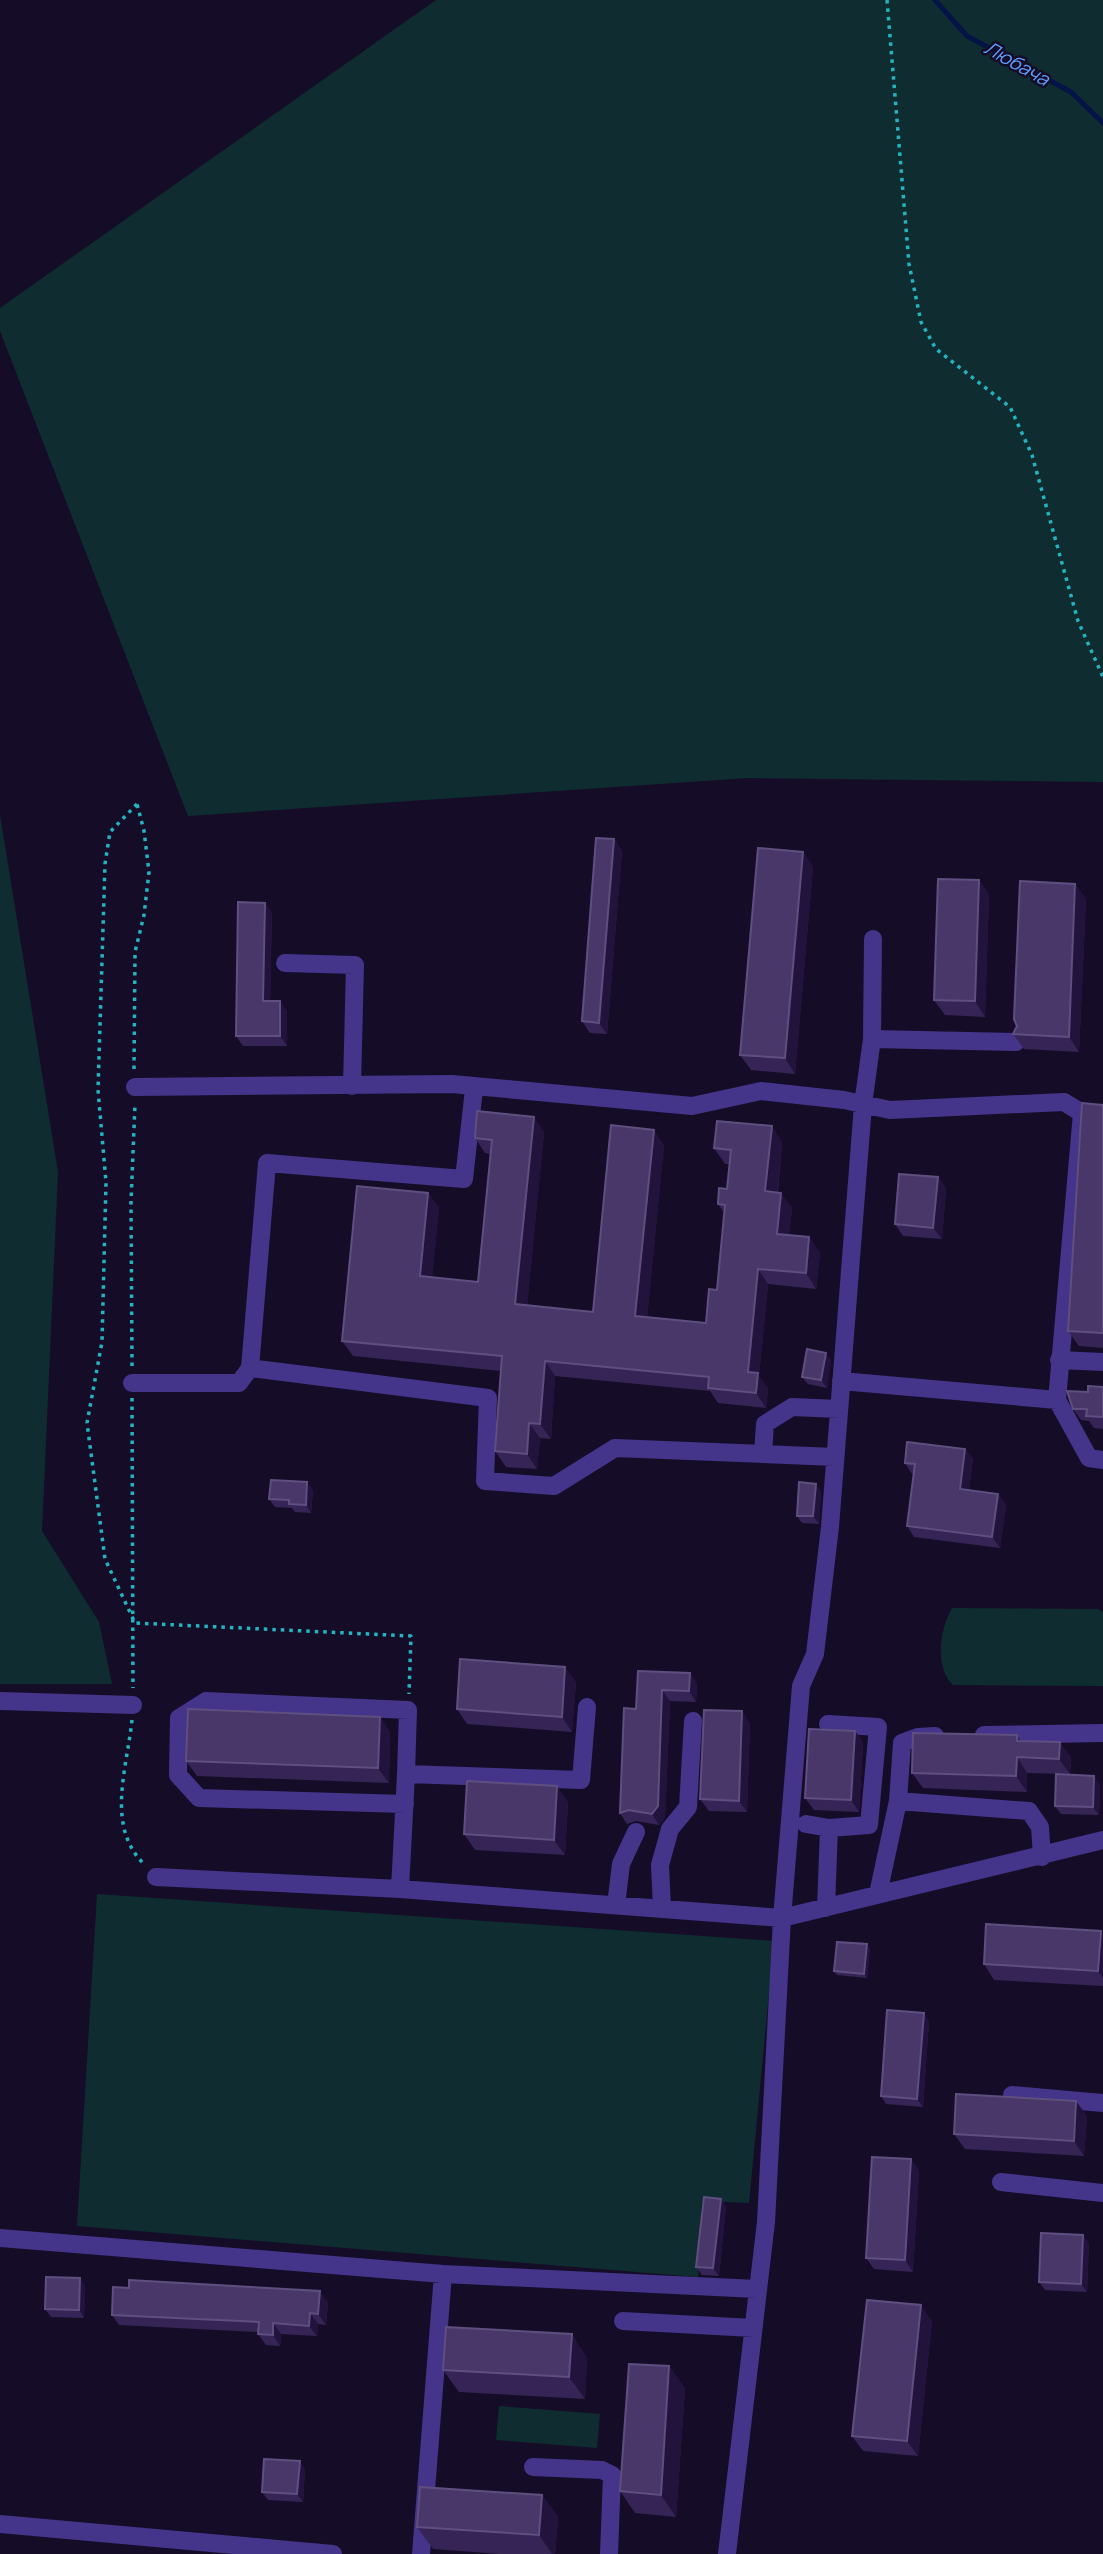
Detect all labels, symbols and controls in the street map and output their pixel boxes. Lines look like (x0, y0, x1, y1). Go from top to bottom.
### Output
water label: Любача (980, 34, 1056, 92)

